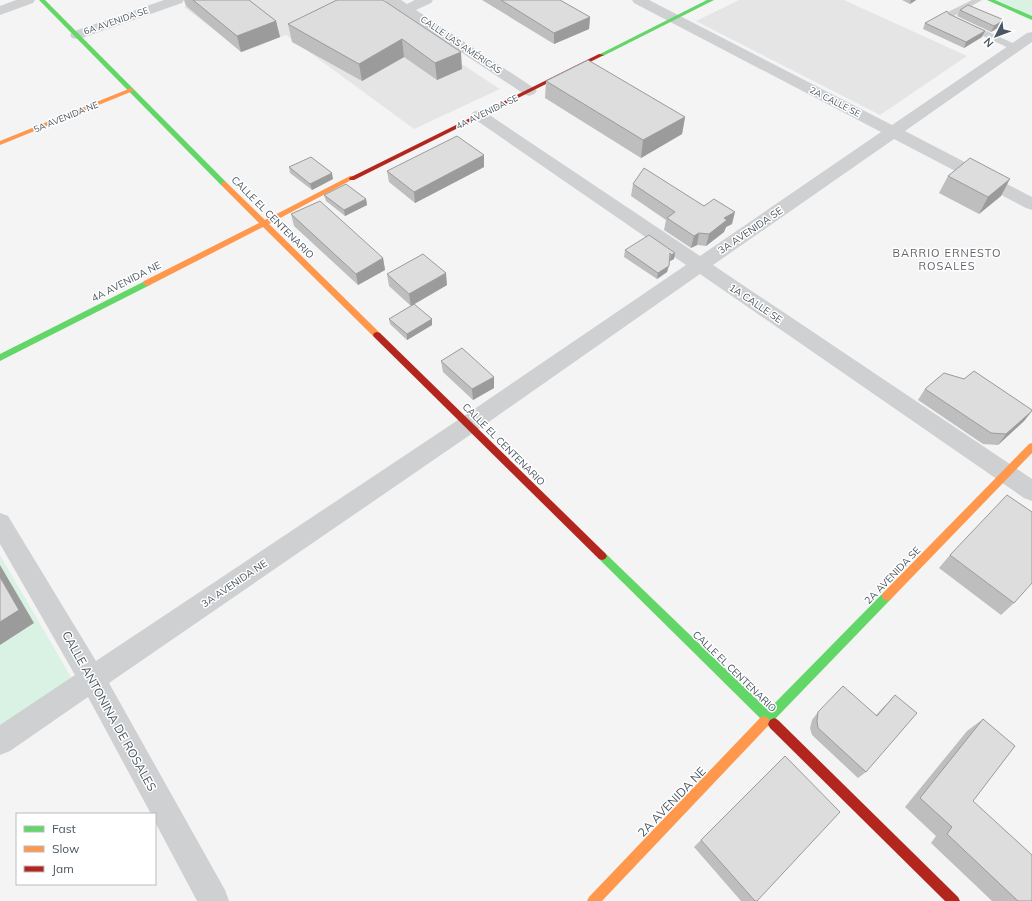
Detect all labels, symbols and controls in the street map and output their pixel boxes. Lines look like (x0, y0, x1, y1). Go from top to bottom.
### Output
street label: 6A AVENIDA SE (82, 4, 150, 37)
street label: CALLE LAS AMÉRICAS (419, 13, 504, 76)
north arrow (976, 16, 1016, 56)
text: N (981, 35, 997, 50)
street label: 2A CALLE SE (808, 84, 862, 119)
street label: 4A AVENIDA SE (454, 92, 520, 131)
street label: 5A AVENIDA NE (32, 99, 100, 135)
street label: CALLE EL CENTENARIO (229, 173, 317, 262)
street label: 3A AVENIDA SE (716, 204, 785, 257)
district label: BARRIO ERNESTO ROSALES (893, 246, 1001, 273)
street label: 4A AVENIDA NE (89, 258, 163, 305)
street label: 1A CALLE SE (727, 281, 785, 326)
street label: CALLE EL CENTENARIO (460, 400, 548, 489)
street label: 2A AVENIDA SE (862, 544, 923, 607)
street label: 3A AVENIDA NE (199, 557, 270, 610)
street label: CALLE ANTONINA DE ROSALES (59, 628, 160, 793)
street label: CALLE EL CENTENARIO (690, 628, 779, 715)
street label: 2A AVENIDA NE (634, 763, 709, 840)
legend (16, 813, 156, 885)
text: Fast (52, 821, 76, 836)
text: Slow (52, 841, 80, 856)
text: Jam (52, 861, 74, 876)

